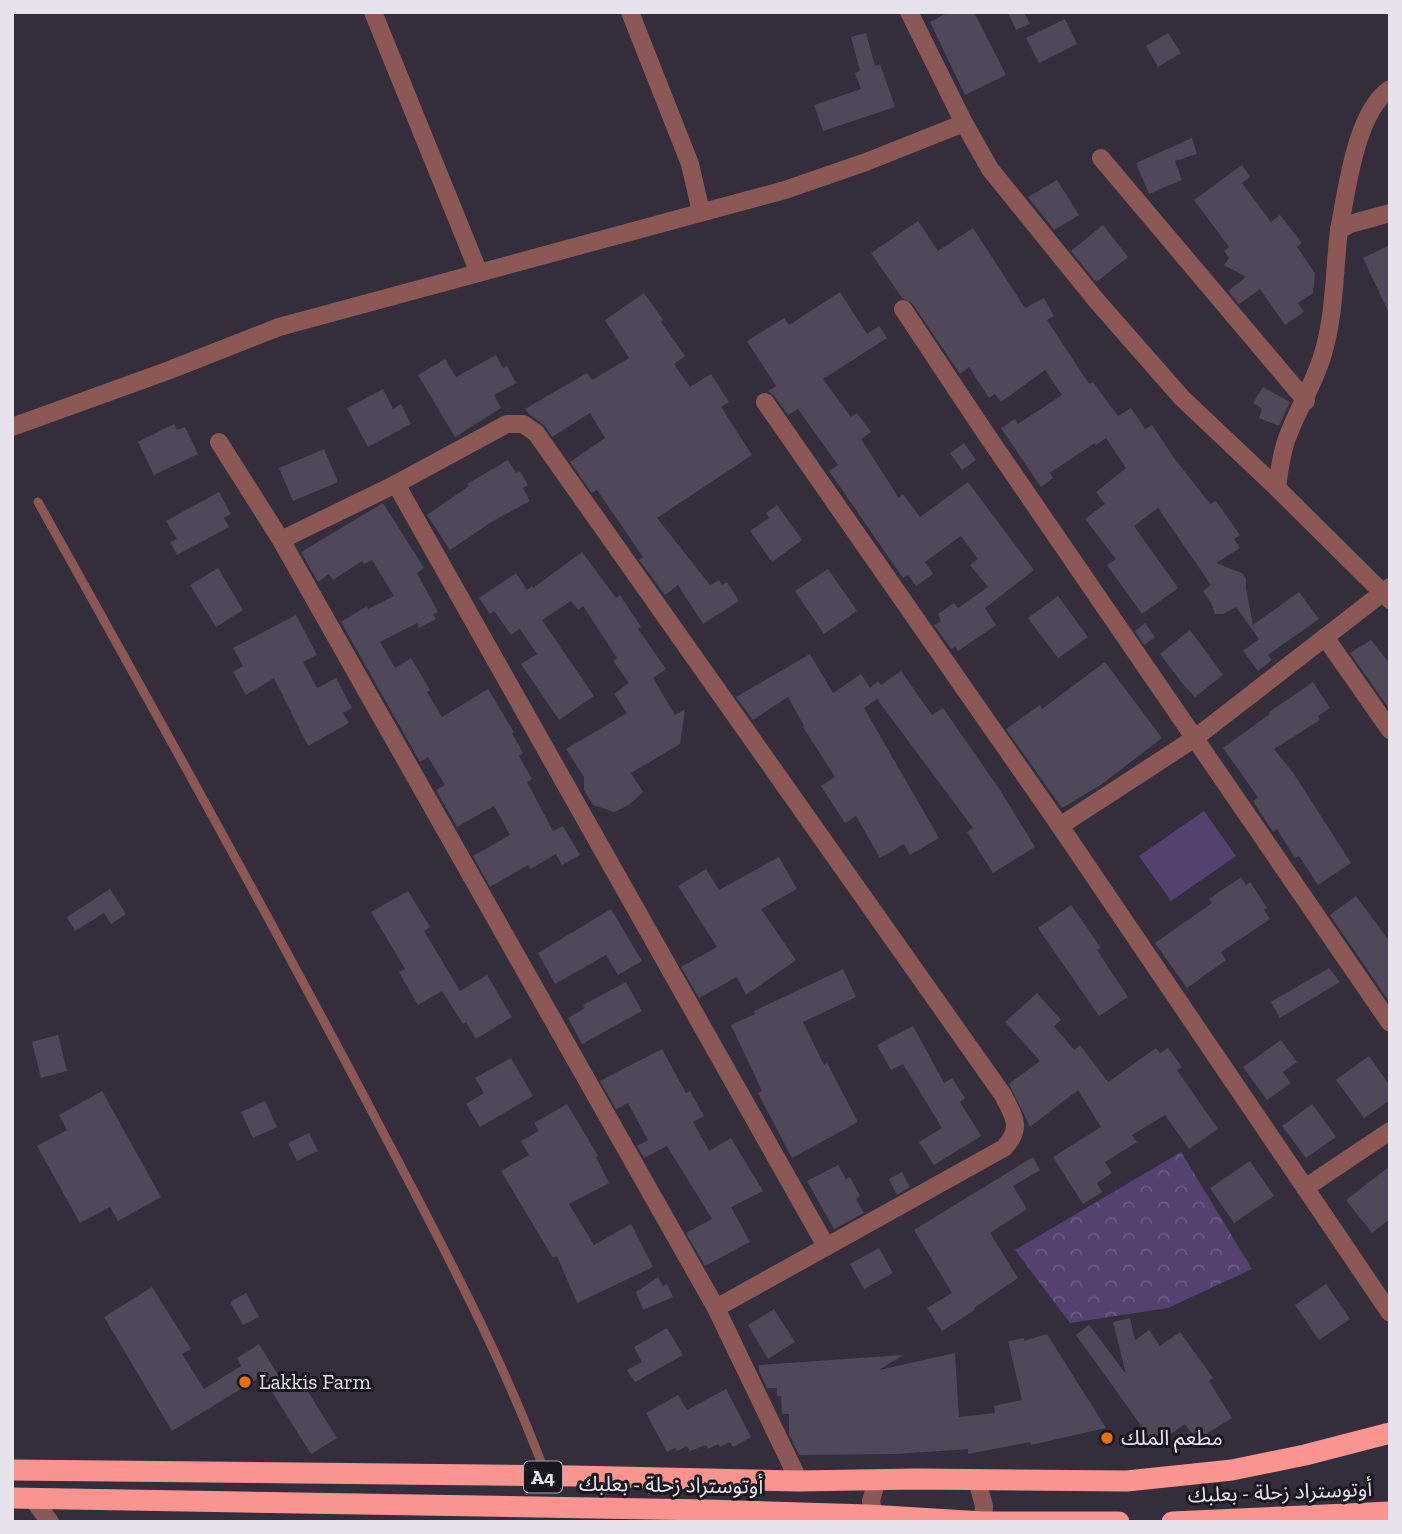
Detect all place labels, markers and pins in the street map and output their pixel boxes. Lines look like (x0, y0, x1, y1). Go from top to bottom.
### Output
place label: Lakkis Farm (259, 1369, 371, 1394)
marker: Lakkis Farm (237, 1374, 253, 1390)
place label: مطعم الملك (1121, 1425, 1223, 1453)
marker: مطعم الملك (1099, 1430, 1115, 1446)

